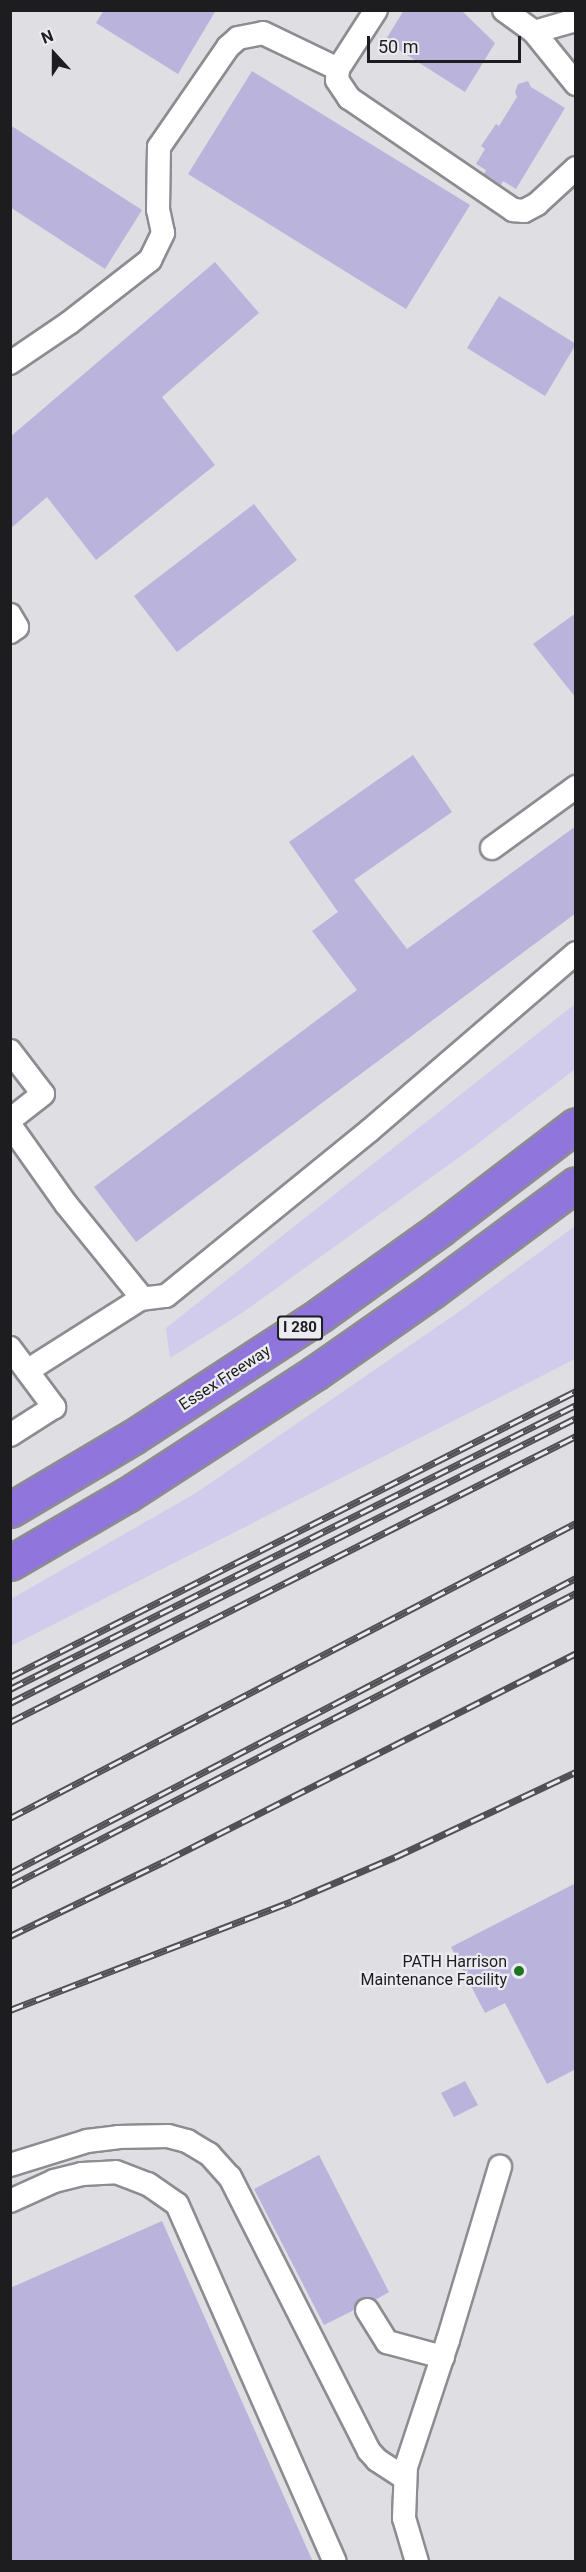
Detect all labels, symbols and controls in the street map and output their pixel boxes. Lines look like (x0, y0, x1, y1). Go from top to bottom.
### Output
north arrow (24, 24, 84, 84)
scale bar (370, 24, 524, 62)
text: N (39, 26, 56, 48)
text: 50 m (378, 36, 418, 57)
road number: I 280 (276, 1316, 324, 1340)
street label: Essex Freeway (176, 1341, 274, 1415)
place label: PATH Harrison Maintenance Facility (361, 1952, 507, 1990)
marker: PATH Harrison Maintenance Facility (512, 1964, 526, 1978)

